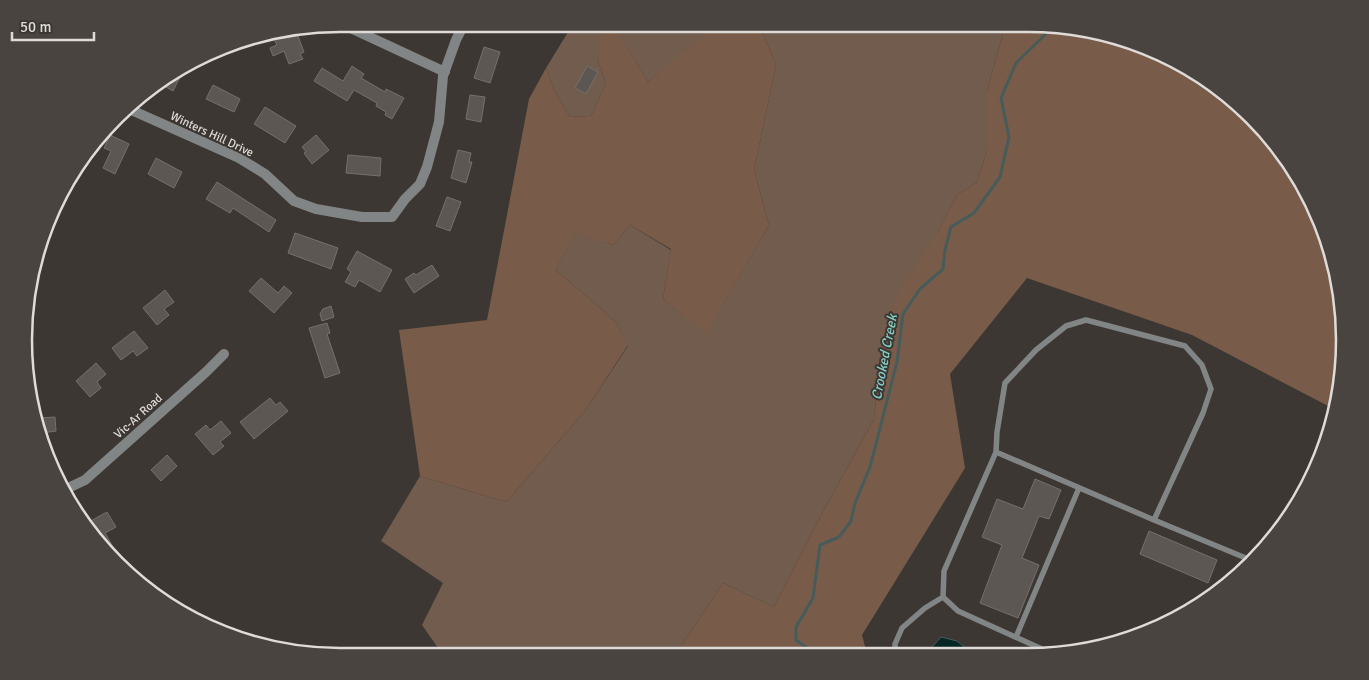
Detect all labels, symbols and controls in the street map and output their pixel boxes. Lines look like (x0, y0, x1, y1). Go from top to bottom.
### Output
scale bar (12, 10, 95, 42)
text: 50 m (20, 18, 51, 36)
street label: Winters Hill Drive (168, 109, 256, 160)
water label: Crooked Creek (868, 311, 901, 401)
street label: Vic-Ar Road (111, 391, 166, 442)

